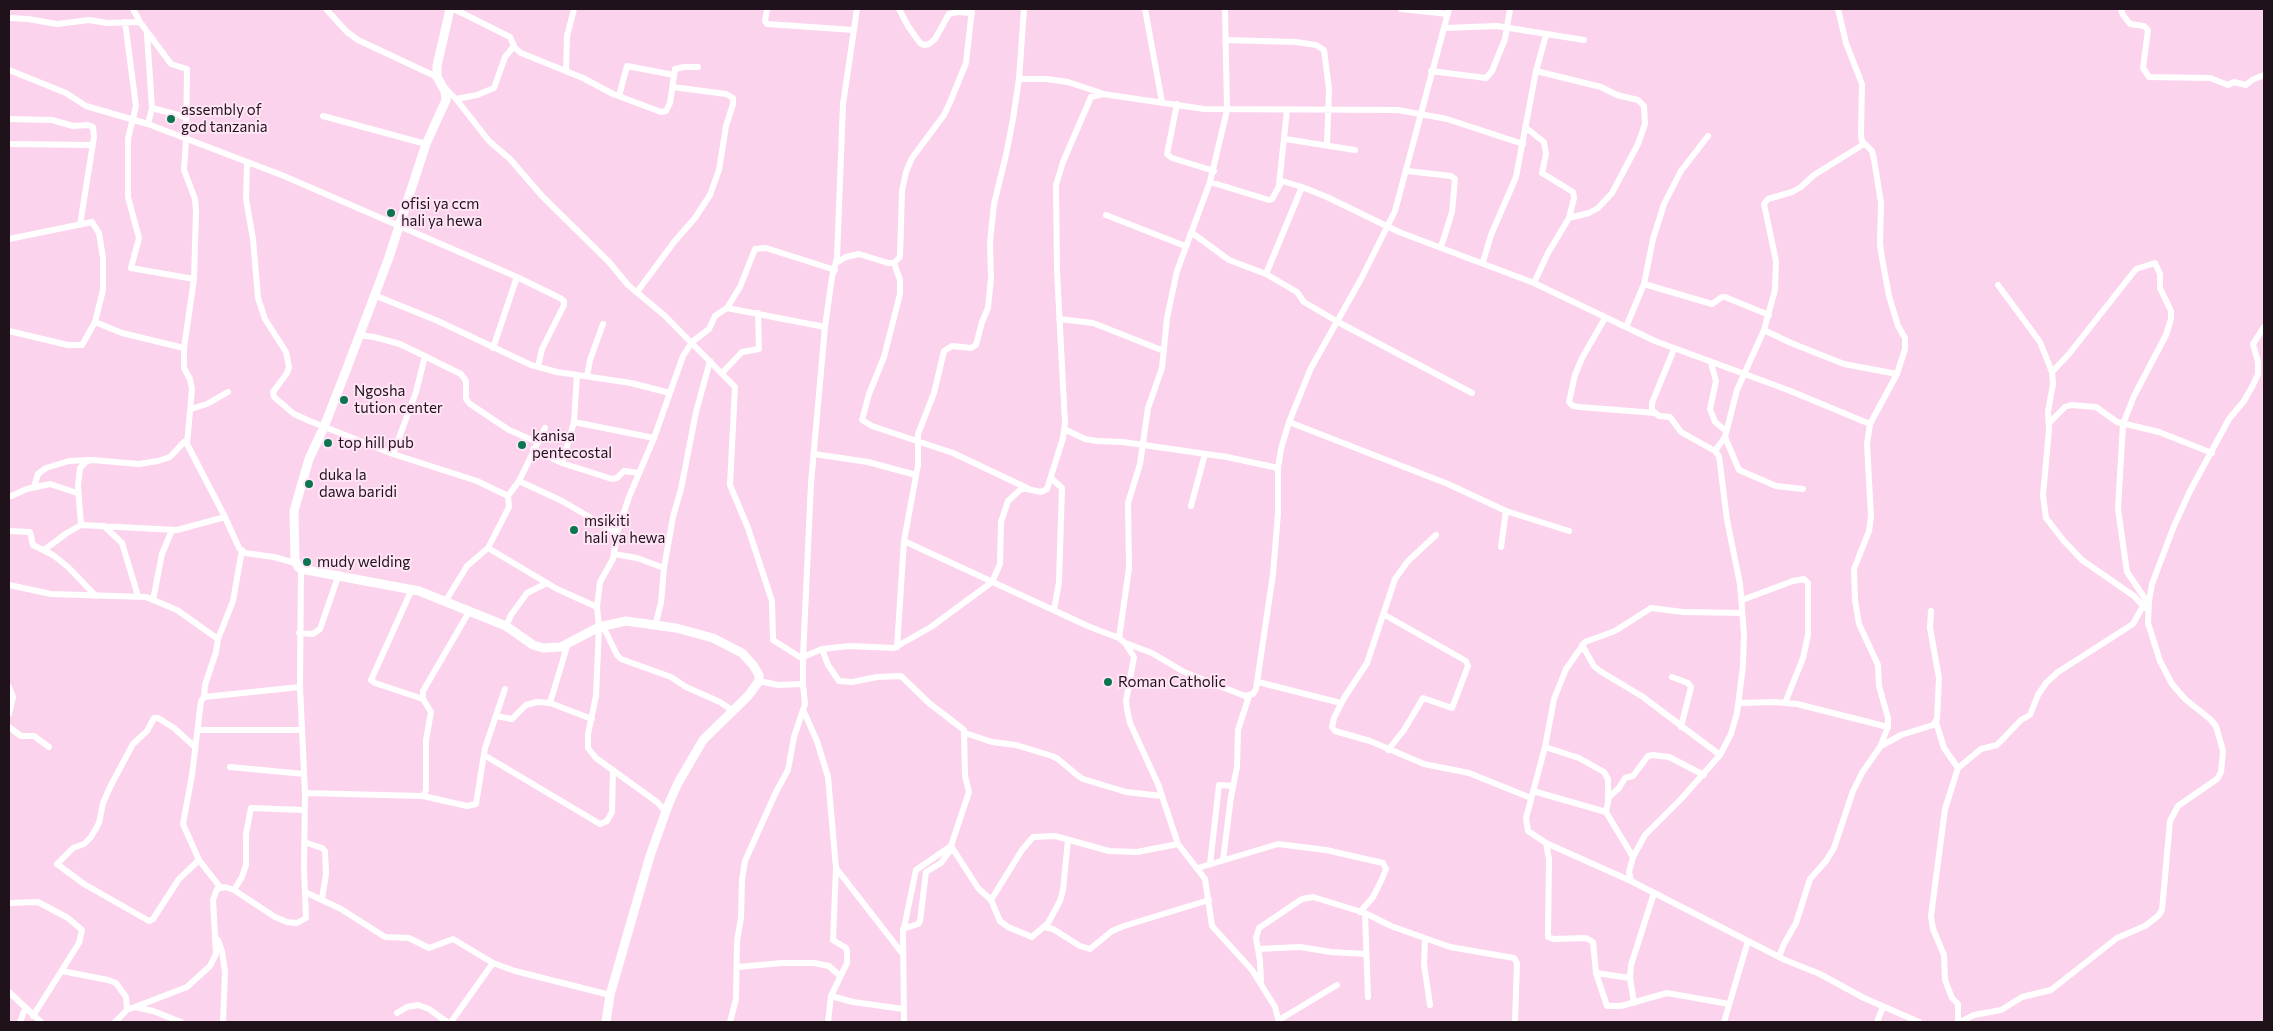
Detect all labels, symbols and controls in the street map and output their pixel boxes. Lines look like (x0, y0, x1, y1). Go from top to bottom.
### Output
place label: assembly of god tanzania (181, 101, 268, 136)
marker: assembly of god tanzania (165, 113, 177, 125)
place label: ofisi ya ccm hali ya hewa (401, 195, 482, 230)
marker: ofisi ya ccm hali ya hewa (385, 207, 397, 219)
place label: Ngosha tution center (354, 382, 443, 417)
marker: Ngosha tution center (338, 394, 350, 406)
place label: kanisa pentecostal (532, 427, 612, 462)
place label: top hill pub (338, 434, 414, 452)
marker: top hill pub (322, 437, 334, 449)
marker: kanisa pentecostal (516, 439, 528, 451)
place label: duka la dawa baridi (319, 466, 397, 501)
marker: duka la dawa baridi (303, 478, 315, 490)
place label: msikiti hali ya hewa (584, 512, 665, 547)
marker: msikiti hali ya hewa (568, 524, 580, 536)
place label: mudy welding (317, 553, 410, 571)
marker: mudy welding (301, 556, 313, 568)
place label: Roman Catholic (1118, 673, 1226, 691)
marker: Roman Catholic (1102, 676, 1114, 688)

